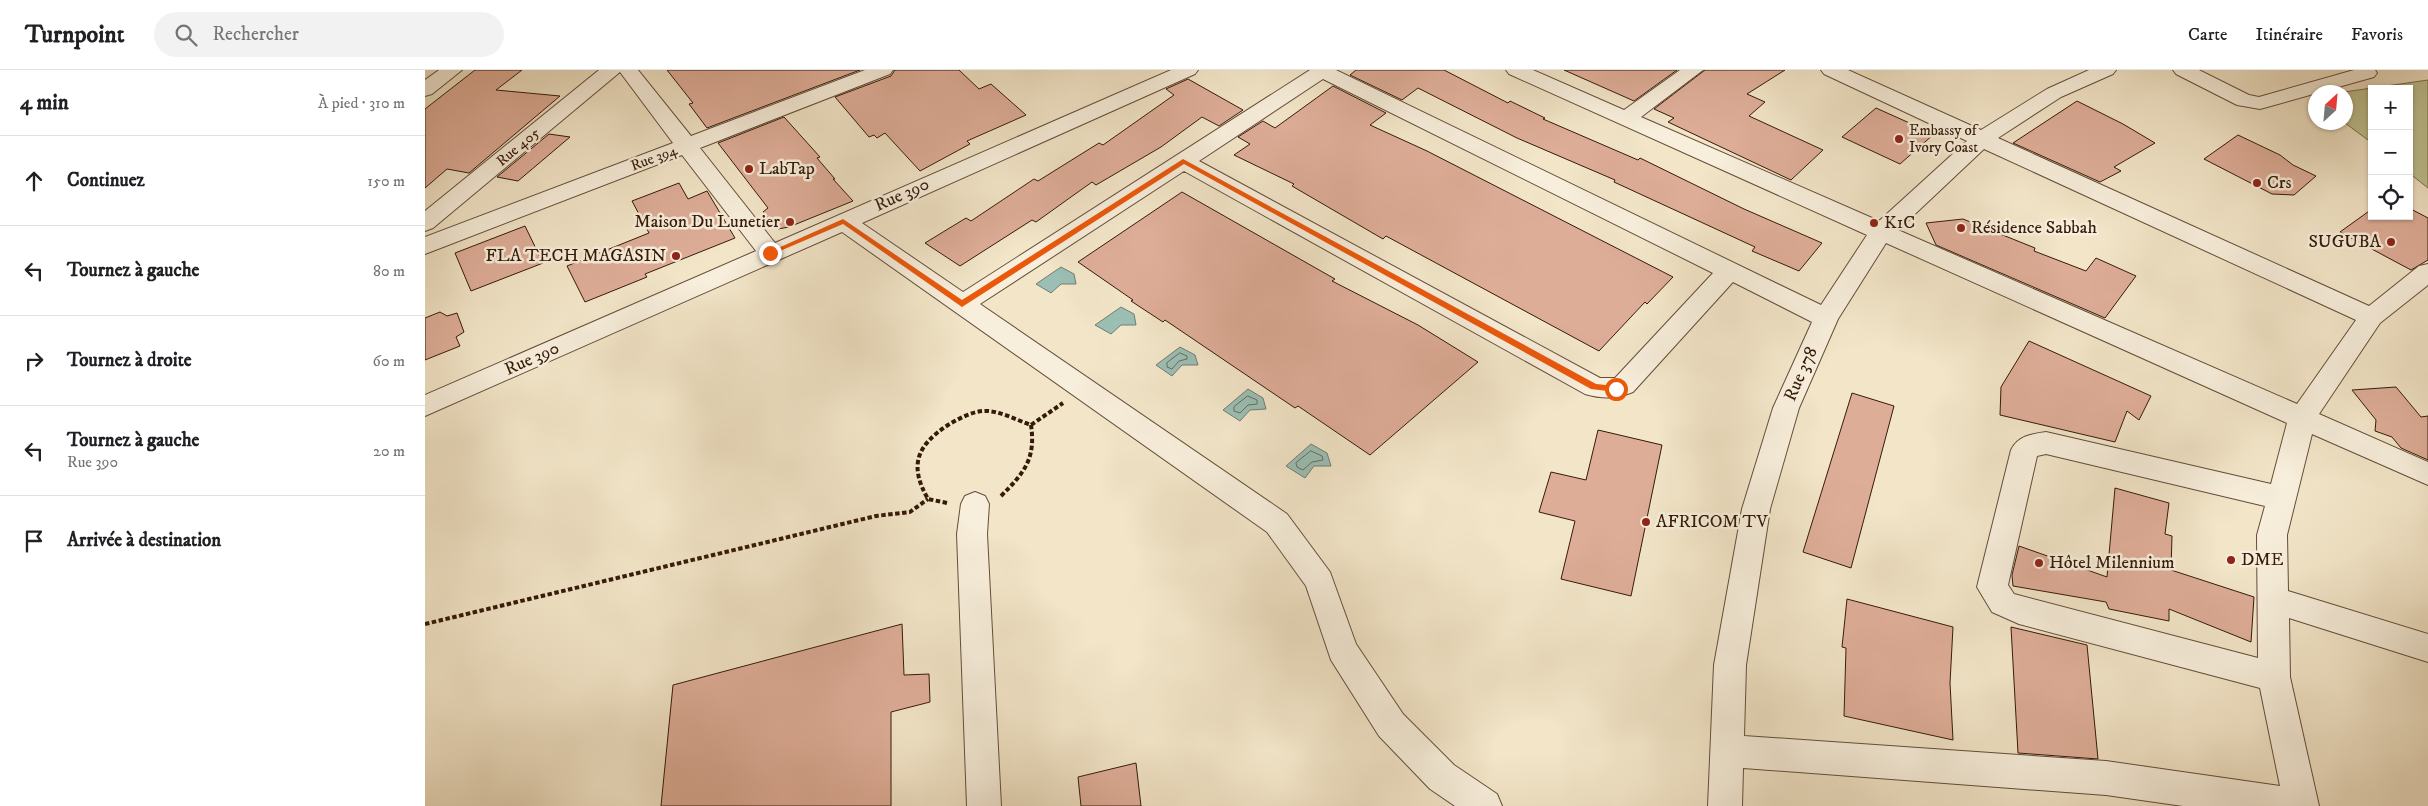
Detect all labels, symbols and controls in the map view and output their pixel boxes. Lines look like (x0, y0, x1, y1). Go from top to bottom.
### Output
search box (154, 12, 504, 57)
text: Turnpoint (25, 20, 124, 50)
icon: search (172, 21, 200, 49)
text: Rechercher (212, 23, 299, 46)
text: Carte (2188, 24, 2228, 46)
text: Itinéraire (2256, 24, 2323, 46)
text: Favoris (2351, 24, 2403, 46)
north arrow (2308, 85, 2353, 130)
map controls (2368, 85, 2413, 220)
button: + (2368, 85, 2413, 130)
text: 4 min (20, 90, 69, 116)
text: À pied · 310 m (318, 93, 405, 113)
place label: Embassy of Ivory Coast (1909, 121, 1979, 157)
street label: Rue 405 (492, 123, 544, 171)
button: − (2368, 130, 2413, 175)
marker: Embassy of Ivory Coast (1893, 133, 1905, 145)
street label: Rue 394 (628, 140, 680, 176)
place label: LabTap (759, 158, 815, 180)
marker: LabTap (743, 163, 755, 175)
icon: ahead (20, 167, 48, 195)
text: Continuez (67, 169, 145, 192)
text: 150 m (367, 171, 405, 191)
place label: Crs (2267, 172, 2292, 194)
street label: Rue 390 (871, 173, 933, 217)
button: locate (2368, 175, 2413, 220)
marker: Crs (2251, 177, 2263, 189)
place label: Maison Du Lunetier (634, 211, 780, 233)
place label: K1C (1884, 212, 1915, 234)
marker: Maison Du Lunetier (784, 216, 796, 228)
marker: K1C (1868, 217, 1880, 229)
place label: Résidence Sabbah (1971, 217, 2097, 239)
marker: Résidence Sabbah (1955, 222, 1967, 234)
place label: SUGUBA (2308, 231, 2382, 253)
marker: SUGUBA (2385, 236, 2397, 248)
route end (759, 242, 782, 265)
place label: FLA TECH MAGASIN (486, 245, 666, 267)
marker: FLA TECH MAGASIN (670, 250, 682, 262)
icon: left (20, 257, 48, 285)
text: Tournez à gauche (67, 259, 199, 282)
text: 80 m (373, 261, 405, 281)
street label: Rue 390 (501, 337, 563, 381)
street label: Rue 378 (1779, 343, 1823, 405)
icon: right (20, 347, 48, 375)
text: Tournez à droite (67, 349, 192, 372)
text: 60 m (373, 351, 405, 371)
route start (1605, 378, 1628, 401)
text: Tournez à gauche (67, 429, 199, 452)
icon: left (20, 437, 48, 465)
text: 20 m (373, 441, 405, 461)
text: Rue 390 (67, 452, 118, 472)
place label: AFRICOM TV (1656, 511, 1768, 533)
marker: AFRICOM TV (1640, 516, 1652, 528)
icon: arrive (20, 527, 48, 555)
text: Arrivée à destination (67, 529, 221, 552)
place label: DME (2241, 549, 2284, 571)
place label: Hôtel Milennium (2049, 552, 2175, 574)
marker: DME (2225, 554, 2237, 566)
marker: Hôtel Milennium (2033, 557, 2045, 569)

